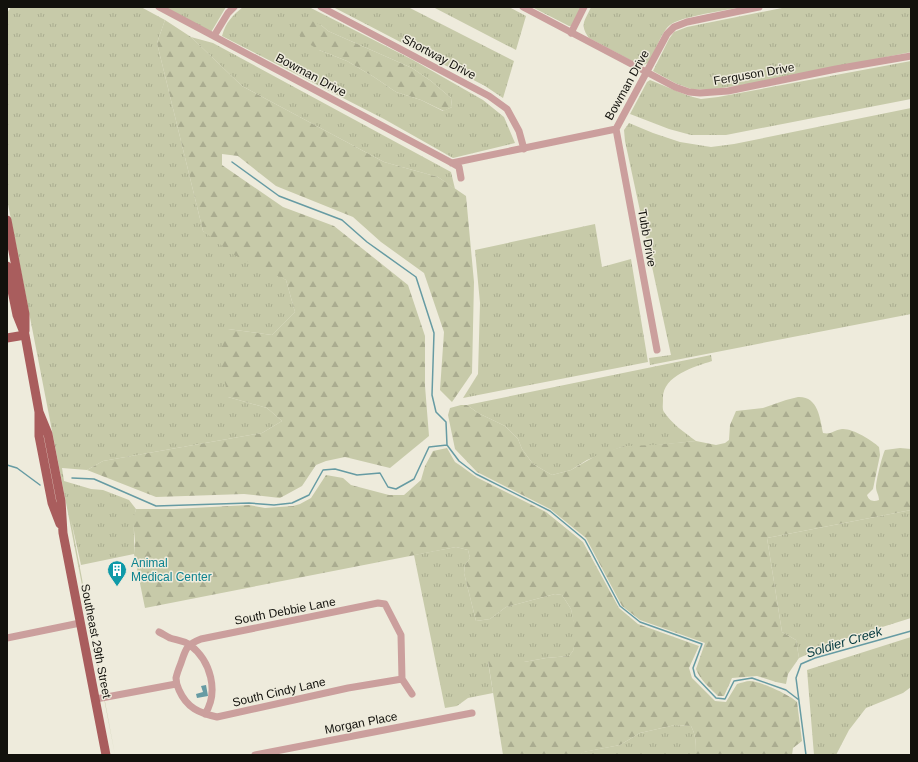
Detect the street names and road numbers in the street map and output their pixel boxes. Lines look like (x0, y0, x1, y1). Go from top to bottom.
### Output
street label: Shortway Drive (400, 32, 478, 82)
street label: Bowman Drive (602, 47, 652, 123)
street label: Bowman Drive (273, 51, 349, 100)
street label: Ferguson Drive (712, 60, 796, 88)
street label: Tubb Drive (635, 208, 659, 268)
street label: Southeast 29th Street (78, 583, 114, 700)
street label: South Debbie Lane (233, 594, 337, 628)
street label: South Cindy Lane (231, 674, 327, 710)
street label: Morgan Place (323, 709, 399, 737)

